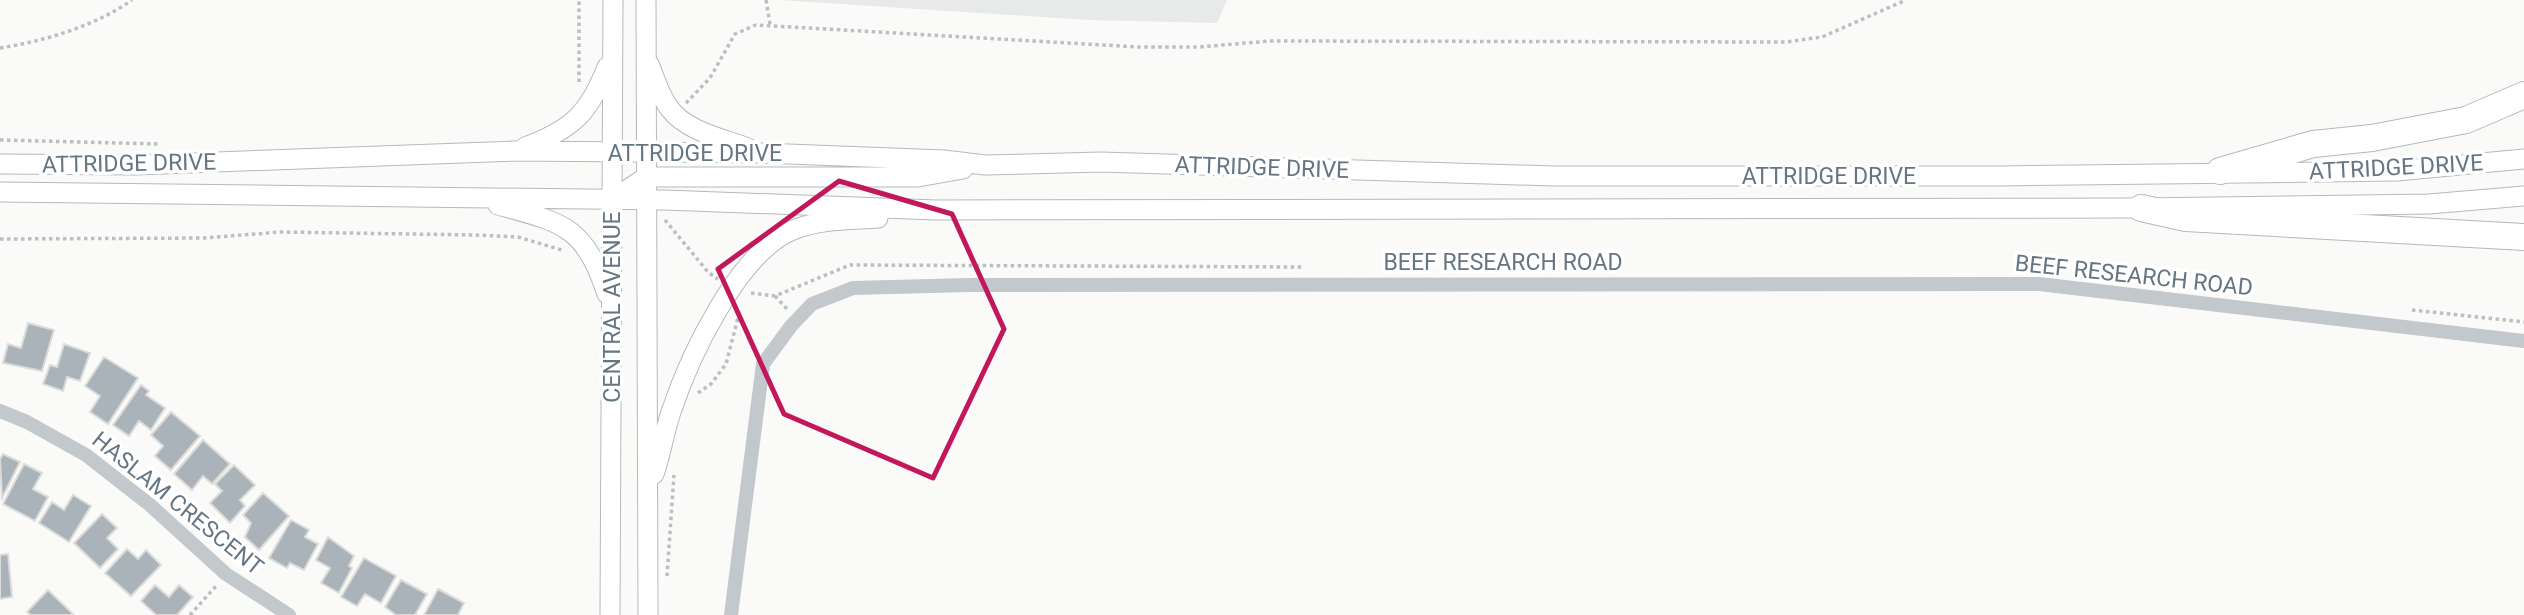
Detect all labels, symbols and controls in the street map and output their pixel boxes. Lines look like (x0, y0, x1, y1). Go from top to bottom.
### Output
street label: ATTRIDGE DRIVE (608, 140, 782, 167)
street label: ATTRIDGE DRIVE (42, 148, 216, 179)
street label: ATTRIDGE DRIVE (2308, 149, 2484, 186)
street label: ATTRIDGE DRIVE (1174, 151, 1350, 184)
street label: ATTRIDGE DRIVE (1742, 163, 1916, 190)
street label: CENTRAL AVENUE (599, 211, 626, 403)
street label: BEEF RESEARCH ROAD (1384, 249, 1622, 276)
street label: BEEF RESEARCH ROAD (2014, 250, 2254, 301)
street label: HASLAM CRESCENT (87, 426, 269, 581)

